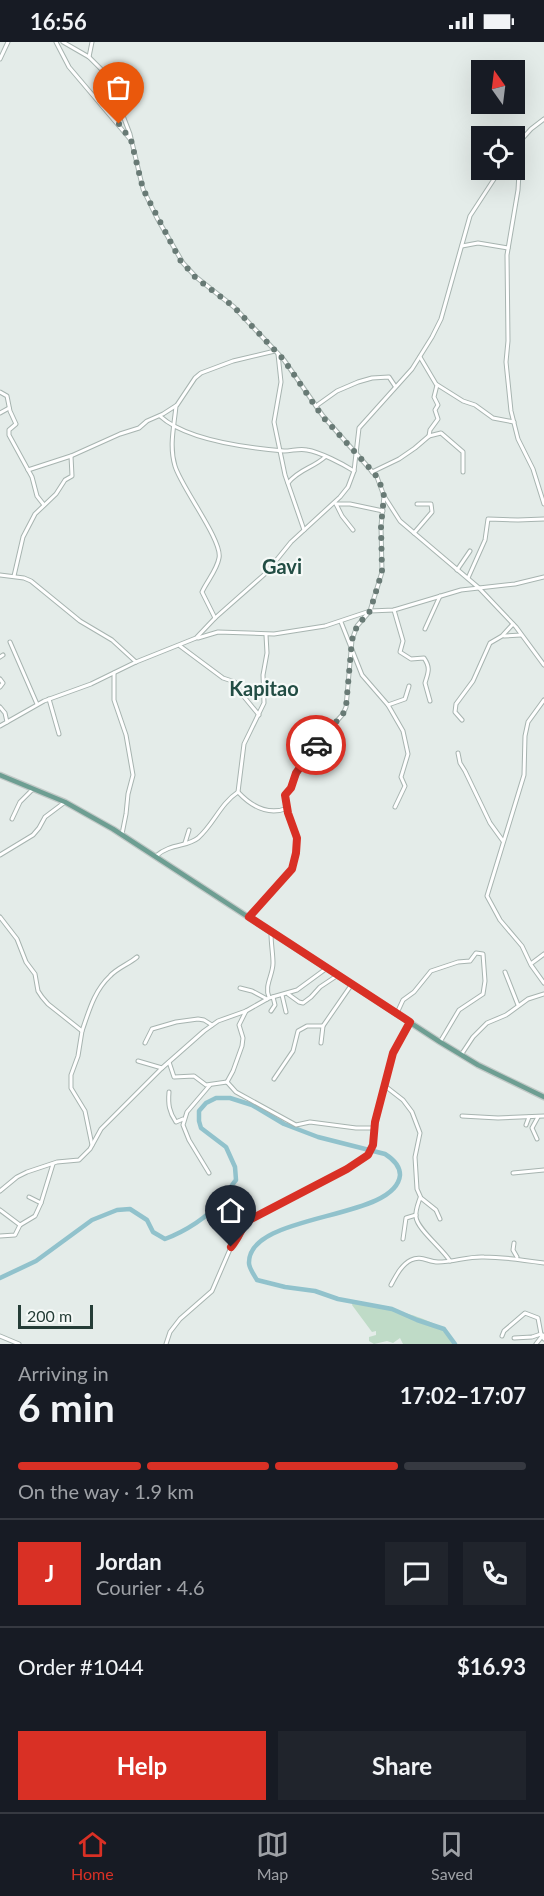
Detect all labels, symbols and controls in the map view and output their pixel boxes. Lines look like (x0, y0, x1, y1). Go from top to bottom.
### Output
text: 16:56 (30, 8, 87, 35)
north arrow (471, 60, 525, 114)
map controls (471, 60, 525, 180)
pin (93, 62, 144, 124)
icon: bag (102, 71, 135, 104)
button: locate (471, 126, 525, 180)
district label: Gavi (262, 554, 302, 578)
district label: Kapitao (229, 676, 299, 700)
courier (286, 715, 346, 775)
icon: car (300, 729, 333, 762)
pin (205, 1185, 256, 1247)
icon: home (214, 1194, 247, 1227)
scale bar (18, 1302, 93, 1330)
text: 200 m (27, 1306, 72, 1325)
text: Arriving in (18, 1361, 109, 1385)
text: 17:02–17:07 (400, 1382, 526, 1409)
text: 6 min (18, 1384, 115, 1430)
text: On the way · 1.9 km (18, 1479, 194, 1503)
button: chat (385, 1542, 448, 1605)
button: phone (463, 1542, 526, 1605)
text: Jordan (96, 1548, 162, 1575)
text: J (45, 1560, 54, 1587)
text: Courier · 4.6 (96, 1575, 205, 1599)
text: Order #1044 (18, 1653, 144, 1680)
text: $16.93 (457, 1653, 526, 1680)
button: Help (18, 1731, 266, 1800)
button: Share (278, 1731, 526, 1800)
tab: Home (71, 1828, 114, 1883)
tab: Map (256, 1828, 289, 1883)
tab: Saved (431, 1828, 473, 1883)

